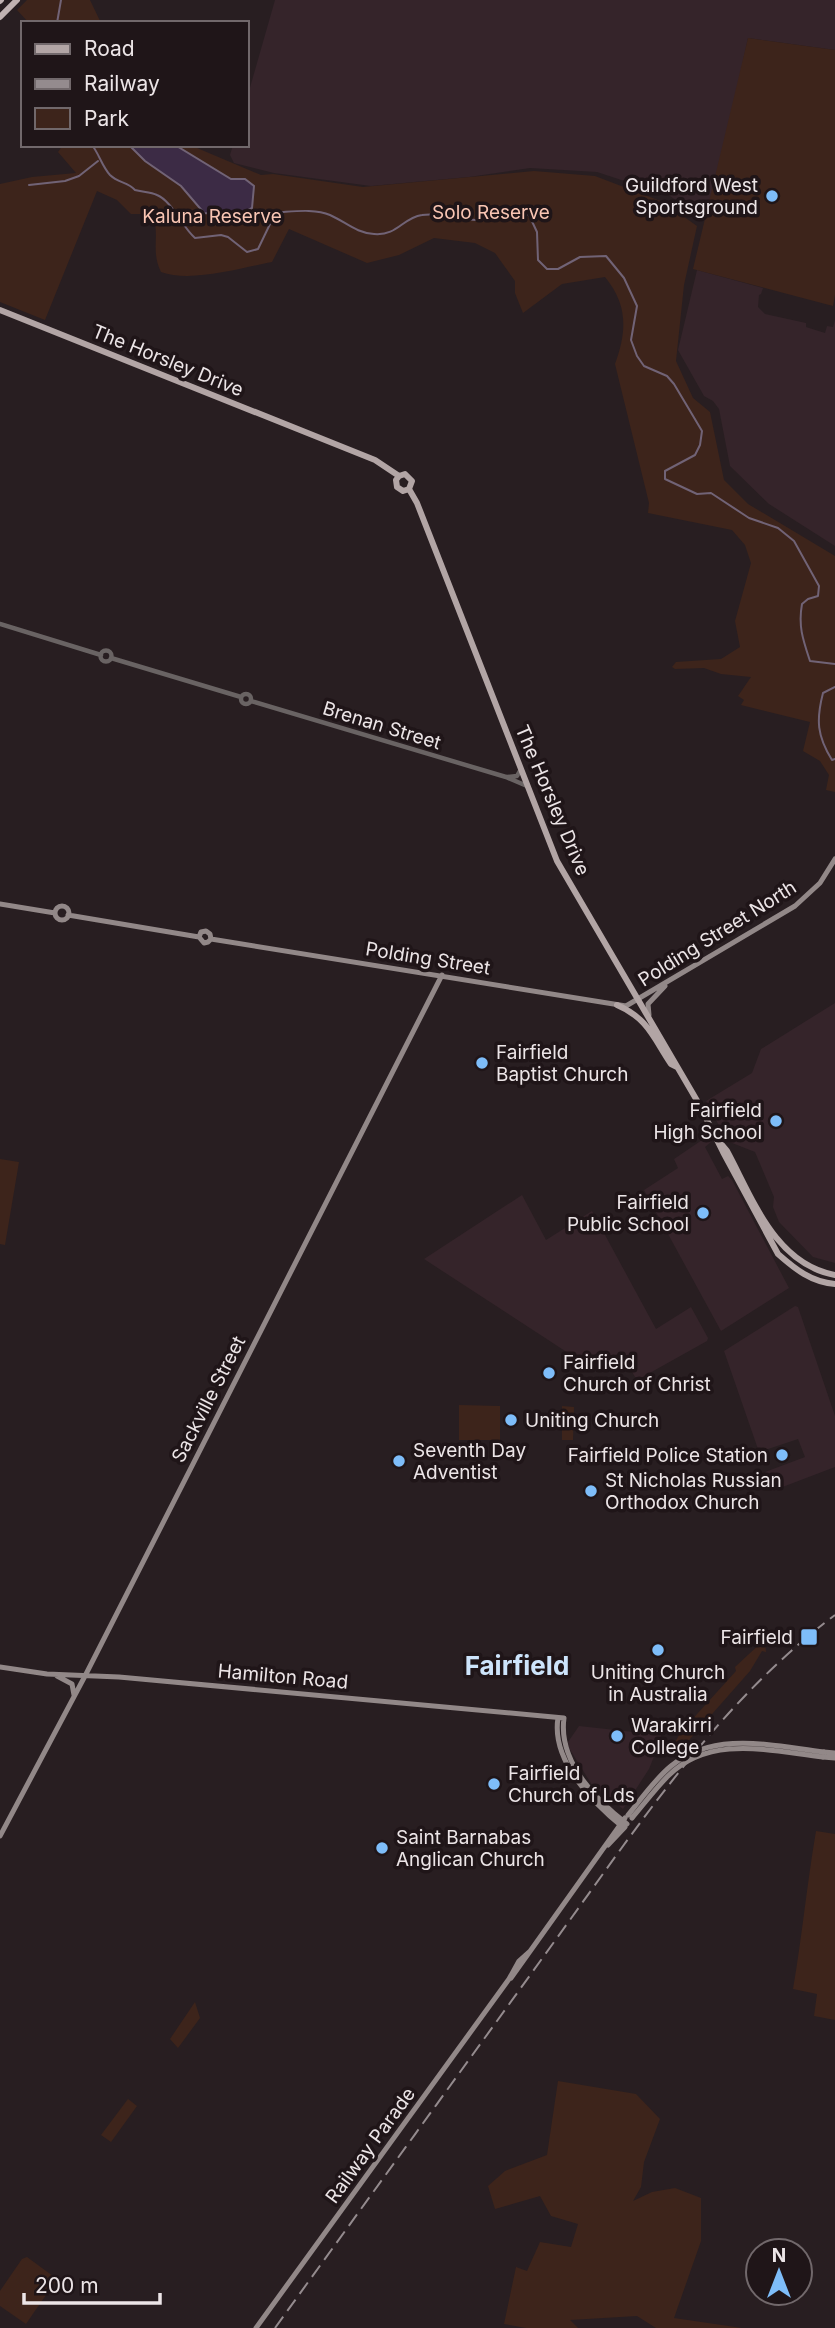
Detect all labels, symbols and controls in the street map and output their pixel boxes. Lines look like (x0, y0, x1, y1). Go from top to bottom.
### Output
legend (21, 21, 248, 147)
text: Road (84, 36, 135, 61)
text: Railway (84, 71, 160, 96)
text: Park (84, 106, 129, 131)
place label: Guildford West Sportsground (625, 174, 758, 219)
marker: Guildford West Sportsground (764, 188, 780, 204)
park label: Solo Reserve (432, 201, 550, 224)
park label: Kaluna Reserve (142, 205, 282, 228)
street label: The Horsley Drive (89, 320, 247, 401)
street label: Brenan Street (320, 697, 444, 754)
street label: The Horsley Drive (510, 722, 595, 879)
street label: Polding Street North (634, 875, 801, 991)
street label: Polding Street (364, 937, 492, 980)
place label: Fairfield Baptist Church (496, 1041, 628, 1086)
marker: Fairfield Baptist Church (474, 1055, 490, 1071)
place label: Fairfield High School (653, 1099, 762, 1144)
marker: Fairfield High School (768, 1113, 784, 1129)
place label: Fairfield Public School (567, 1191, 689, 1236)
marker: Fairfield Public School (695, 1205, 711, 1221)
street label: Sackville Street (167, 1332, 250, 1466)
place label: Fairfield Church of Christ (563, 1351, 711, 1396)
marker: Fairfield Church of Christ (541, 1365, 557, 1381)
place label: Uniting Church (525, 1409, 659, 1432)
marker: Uniting Church (503, 1412, 519, 1428)
place label: Seventh Day Adventist (413, 1439, 526, 1484)
place label: Fairfield Police Station (568, 1444, 768, 1467)
marker: Fairfield Police Station (774, 1447, 790, 1463)
marker: Seventh Day Adventist (391, 1453, 407, 1469)
place label: St Nicholas Russian Orthodox Church (605, 1469, 782, 1514)
marker: St Nicholas Russian Orthodox Church (583, 1483, 599, 1499)
place label: Fairfield (721, 1626, 793, 1649)
marker: Fairfield (799, 1627, 819, 1647)
marker: Uniting Church in Australia (650, 1642, 666, 1658)
district label: Fairfield (465, 1650, 569, 1681)
street label: Hamilton Road (217, 1659, 349, 1694)
place label: Uniting Church in Australia (591, 1661, 725, 1706)
place label: Warakirri College (631, 1714, 712, 1759)
marker: Warakirri College (609, 1728, 625, 1744)
place label: Fairfield Church of Lds (508, 1762, 635, 1807)
marker: Fairfield Church of Lds (486, 1776, 502, 1792)
place label: Saint Barnabas Anglican Church (396, 1826, 545, 1871)
marker: Saint Barnabas Anglican Church (374, 1840, 390, 1856)
street label: Railway Parade (321, 2083, 420, 2208)
north arrow (744, 2237, 814, 2307)
text: N (772, 2244, 786, 2267)
scale bar (24, 2262, 161, 2306)
text: 200 m (35, 2273, 99, 2298)

